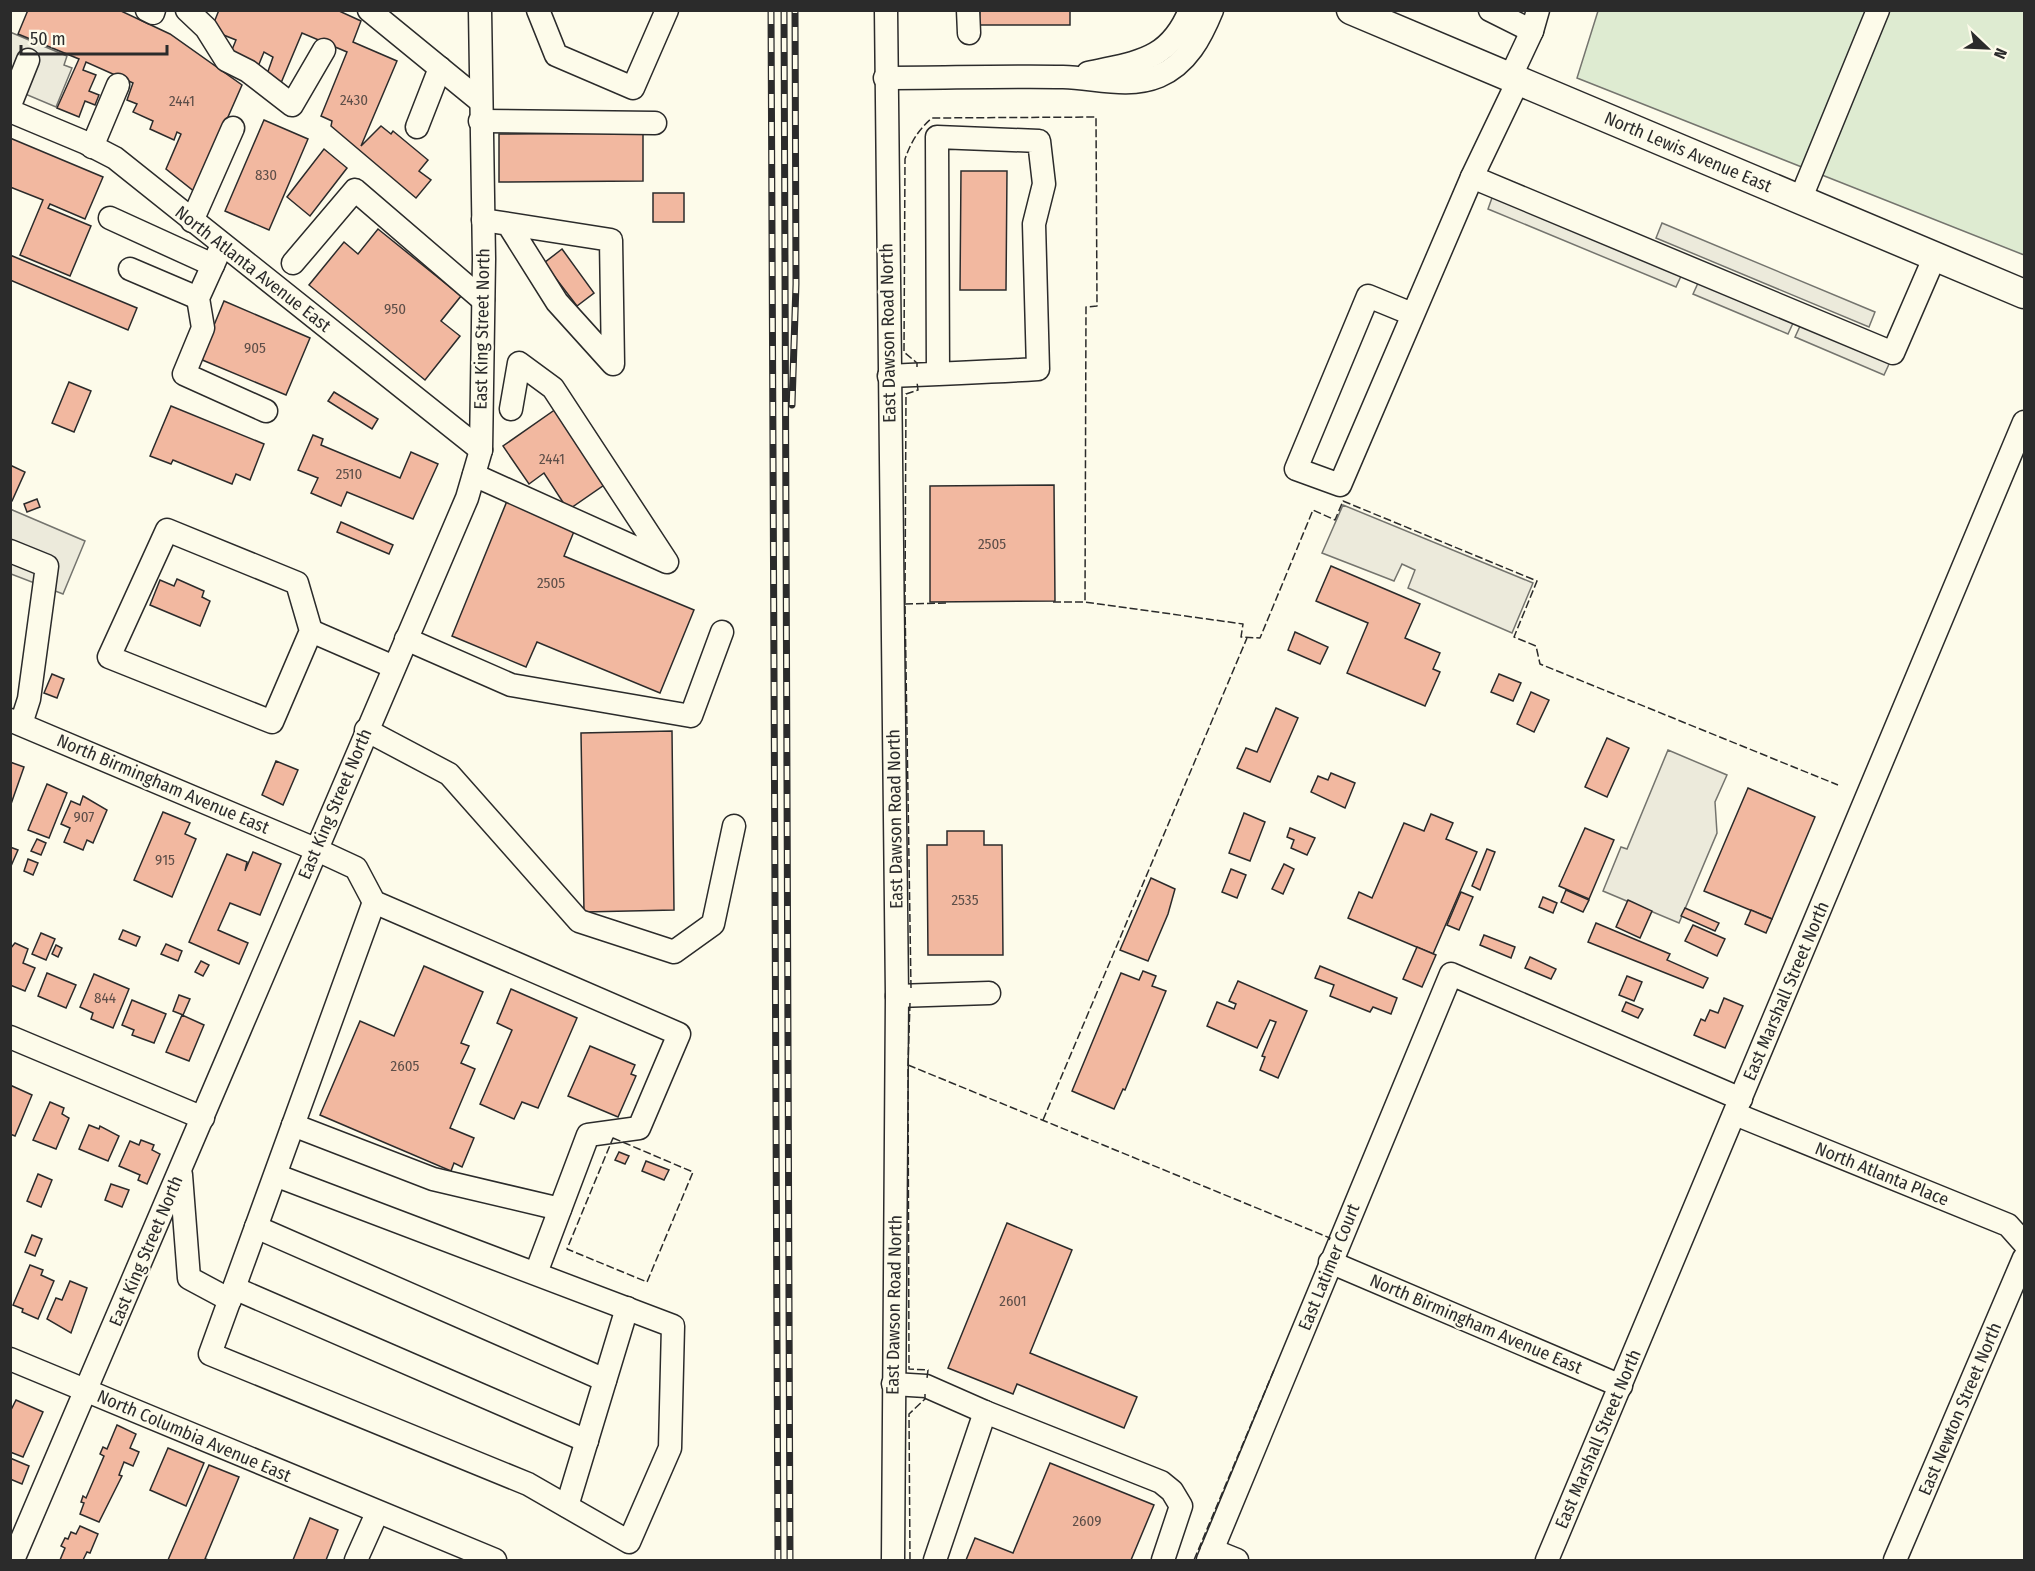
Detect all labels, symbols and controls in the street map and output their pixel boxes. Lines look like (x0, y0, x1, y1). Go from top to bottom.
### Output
scale bar (21, 18, 166, 56)
north arrow (1957, 18, 2017, 78)
text: 50 m (30, 28, 66, 50)
text: N (1990, 46, 2011, 62)
house number: 2430 (340, 91, 368, 109)
house number: 2441 (169, 92, 195, 110)
street label: North Lewis Avenue East (1601, 107, 1775, 197)
house number: 830 (255, 166, 277, 184)
street label: North Atlanta Avenue East (171, 201, 336, 337)
street label: East Dawson Road North (875, 243, 901, 423)
street label: East King Street North (470, 248, 494, 410)
house number: 950 (384, 300, 406, 318)
house number: 905 (244, 339, 266, 357)
house number: 2441 (539, 450, 565, 468)
house number: 2510 (336, 465, 362, 483)
house number: 2505 (978, 535, 1006, 553)
house number: 2505 (537, 574, 565, 592)
street label: East King Street North (293, 725, 377, 883)
street label: North Birmingham Avenue East (54, 729, 273, 839)
street label: East Dawson Road North (882, 729, 908, 909)
house number: 907 (74, 808, 94, 826)
house number: 915 (155, 851, 175, 869)
house number: 2535 (951, 891, 979, 909)
street label: East Marshall Street North (1738, 898, 1834, 1084)
house number: 844 (94, 989, 116, 1007)
house number: 2605 (391, 1057, 419, 1075)
street label: North Atlanta Place (1812, 1137, 1952, 1211)
street label: East King Street North (104, 1172, 188, 1330)
street label: East Latimer Court (1294, 1200, 1365, 1334)
street label: East Dawson Road North (881, 1215, 907, 1395)
street label: North Birmingham Avenue East (1367, 1269, 1586, 1379)
house number: 2601 (999, 1292, 1027, 1310)
street label: East Newton Street North (1914, 1319, 2006, 1499)
street label: East Marshall Street North (1550, 1346, 1646, 1532)
street label: North Columbia Avenue East (94, 1385, 294, 1487)
house number: 2609 (1072, 1512, 1102, 1530)

